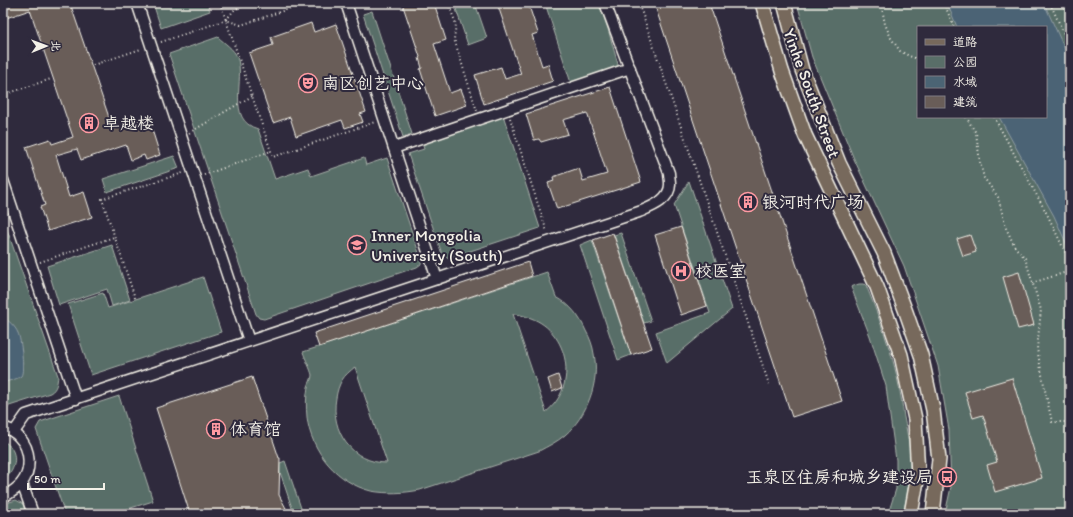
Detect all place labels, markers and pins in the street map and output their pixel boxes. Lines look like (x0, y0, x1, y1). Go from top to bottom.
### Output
theatre icon: 南区创艺中心 (297, 72, 319, 94)
place label: 南区创艺中心 (322, 73, 424, 93)
building icon: 卓越楼 (78, 112, 100, 134)
place label: 卓越楼 (103, 113, 154, 133)
building icon: 银河时代广场 (737, 191, 759, 213)
place label: 银河时代广场 (762, 192, 864, 212)
place label: Inner Mongolia University (South) (371, 225, 503, 265)
school or university icon: Inner Mongolia University (South) (346, 234, 368, 256)
hospital icon: 校医室 (670, 260, 692, 282)
place label: 校医室 (695, 261, 746, 281)
building icon: 体育馆 (205, 418, 227, 440)
place label: 体育馆 (230, 419, 281, 439)
bus stop icon: 玉泉区住房和城乡建设局 (936, 466, 958, 488)
place label: 玉泉区住房和城乡建设局 (746, 467, 933, 487)

